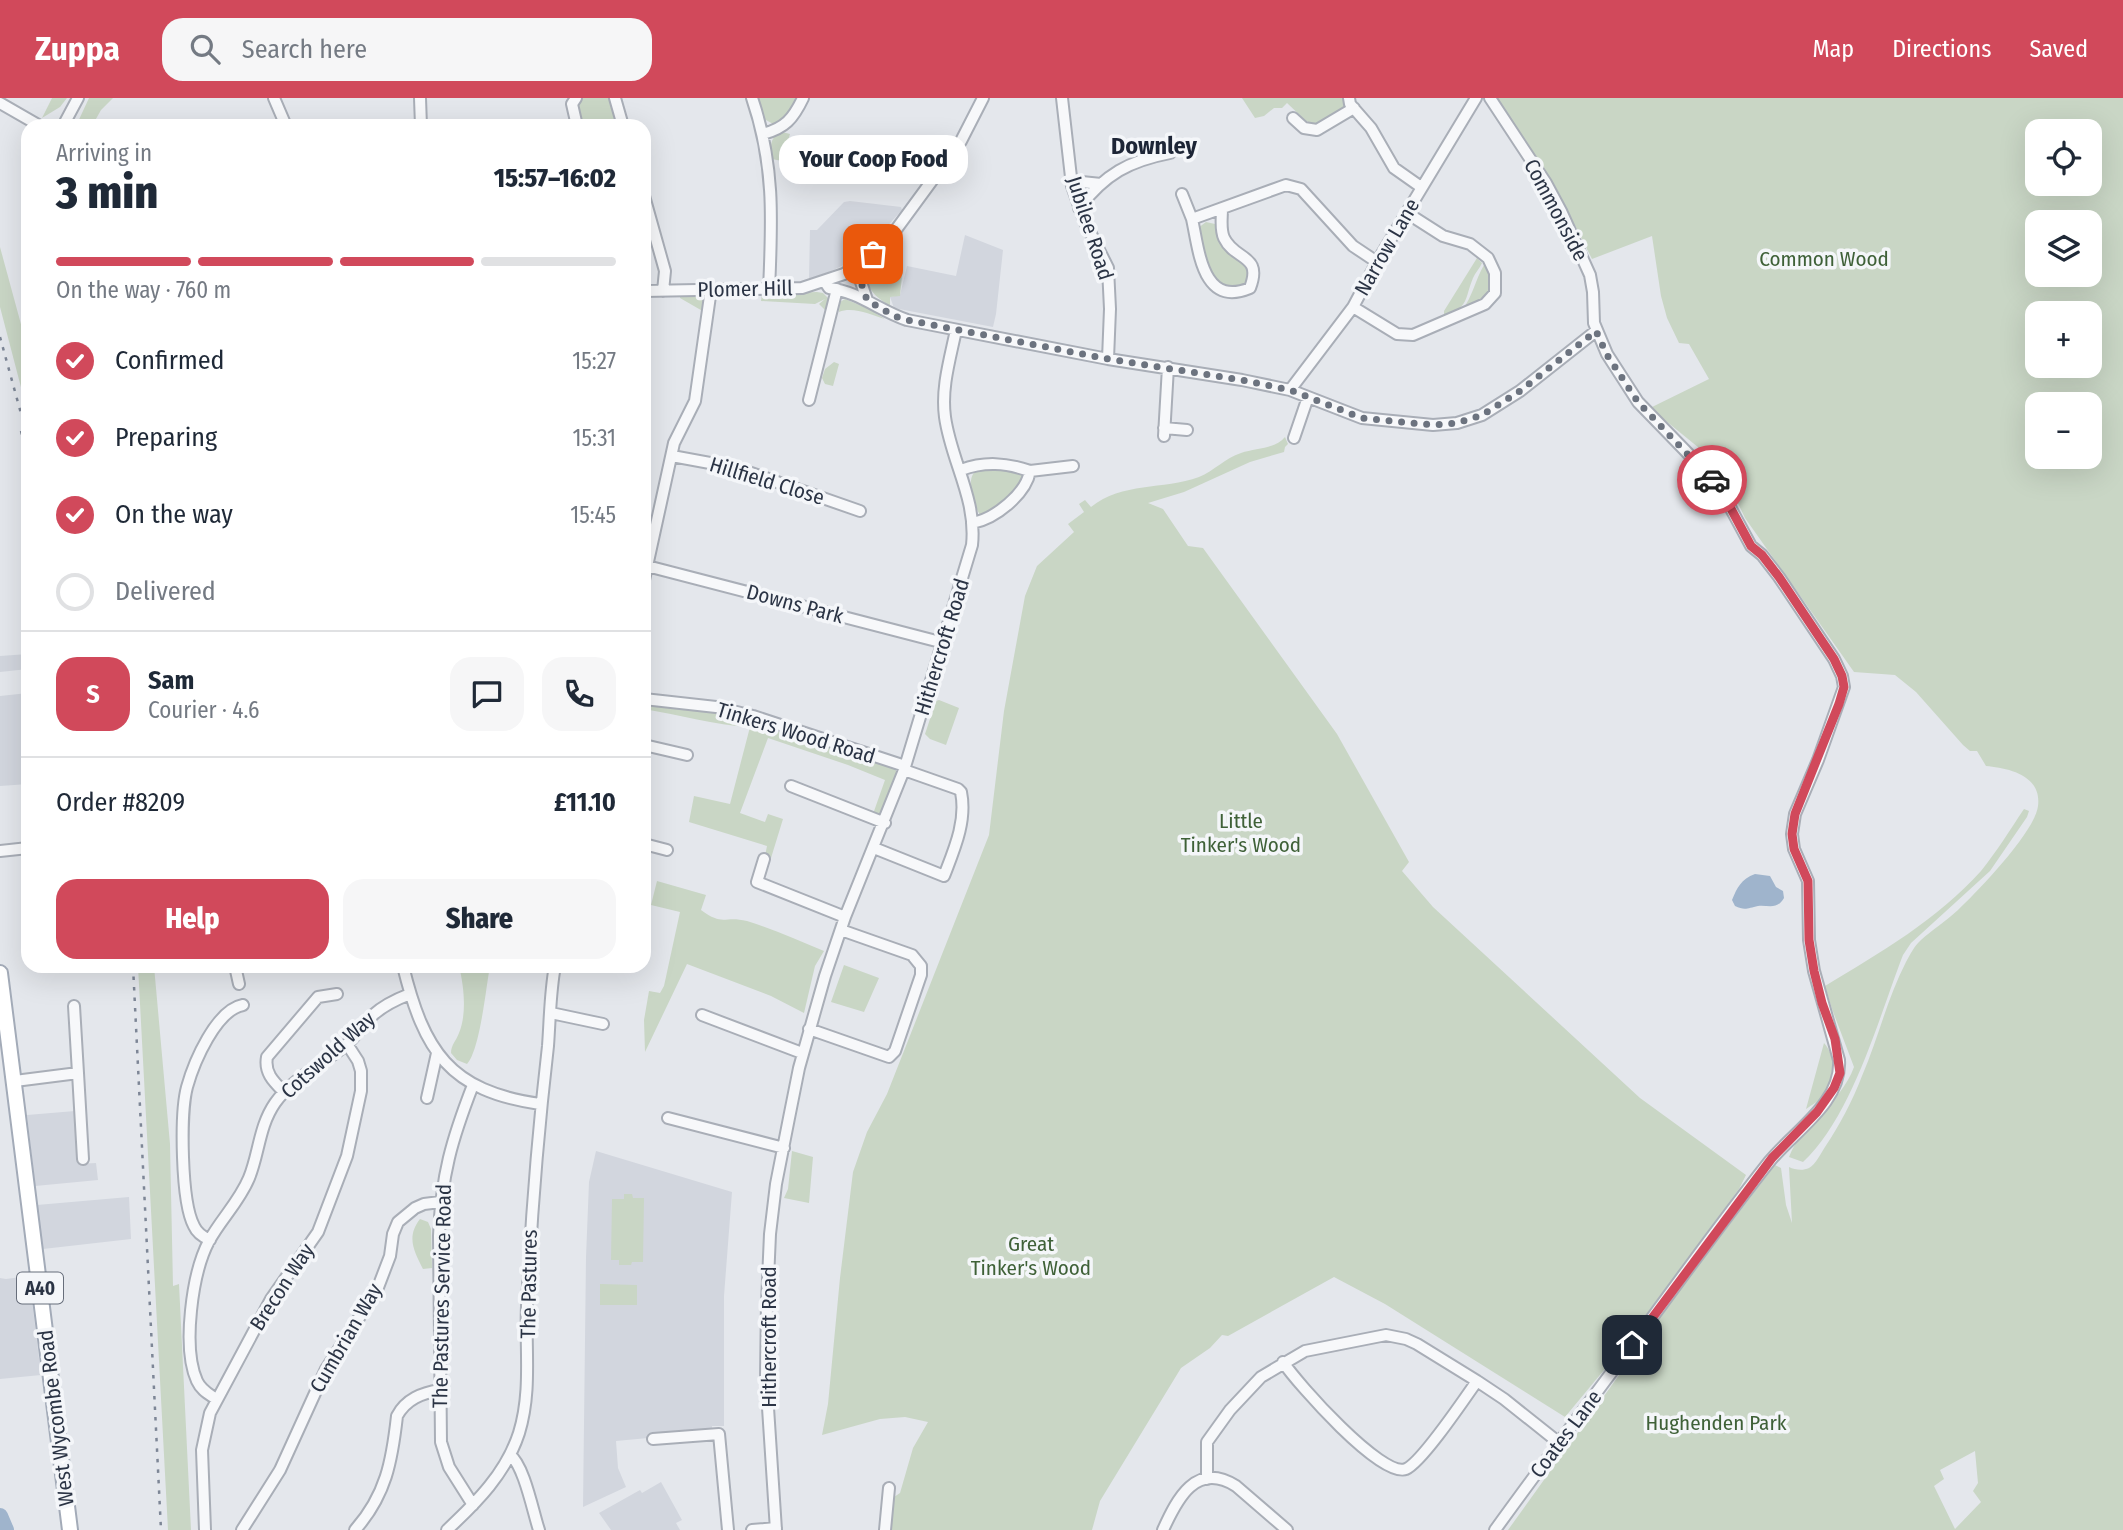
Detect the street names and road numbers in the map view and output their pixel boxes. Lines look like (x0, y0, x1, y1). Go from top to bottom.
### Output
street label: Commonside (1518, 155, 1594, 265)
street label: Jubilee Road (1061, 173, 1119, 283)
street label: Narrow Lane (1349, 194, 1425, 300)
street label: Plomer Hill (697, 275, 793, 303)
street label: Hillfield Close (707, 451, 827, 511)
street label: Hithercroft Road (909, 575, 975, 719)
street label: Downs Park (744, 579, 847, 629)
street label: Tinkers Wood Road (714, 697, 878, 769)
street label: Cotswold Way (276, 1005, 381, 1104)
street label: The Pastures Service Road (427, 1184, 457, 1408)
street label: The Pastures (515, 1229, 543, 1339)
street label: Brecon Way (244, 1238, 320, 1335)
street label: Hithercroft Road (756, 1266, 782, 1408)
road number: A40 (17, 1272, 63, 1304)
street label: Cumbrian Way (304, 1278, 388, 1397)
street label: West Wycombe Road (32, 1328, 80, 1508)
street label: Coates Lane (1525, 1385, 1607, 1483)

